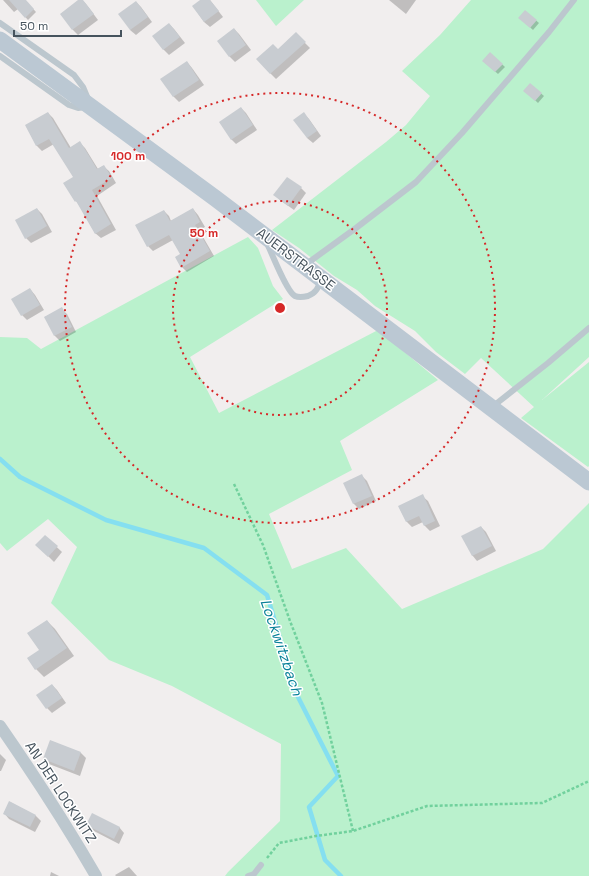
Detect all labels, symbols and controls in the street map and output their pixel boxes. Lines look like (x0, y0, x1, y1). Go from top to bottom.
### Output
scale bar (14, 12, 121, 38)
text: 50 m (20, 18, 48, 34)
text: 100 m (111, 148, 145, 164)
street label: AUERSTRASSE (253, 224, 339, 294)
text: 50 m (190, 225, 218, 241)
centre of rings (273, 301, 287, 315)
water label: Lockwitzbach (257, 596, 308, 699)
street label: AN DER LOCKWITZ (21, 738, 101, 846)

